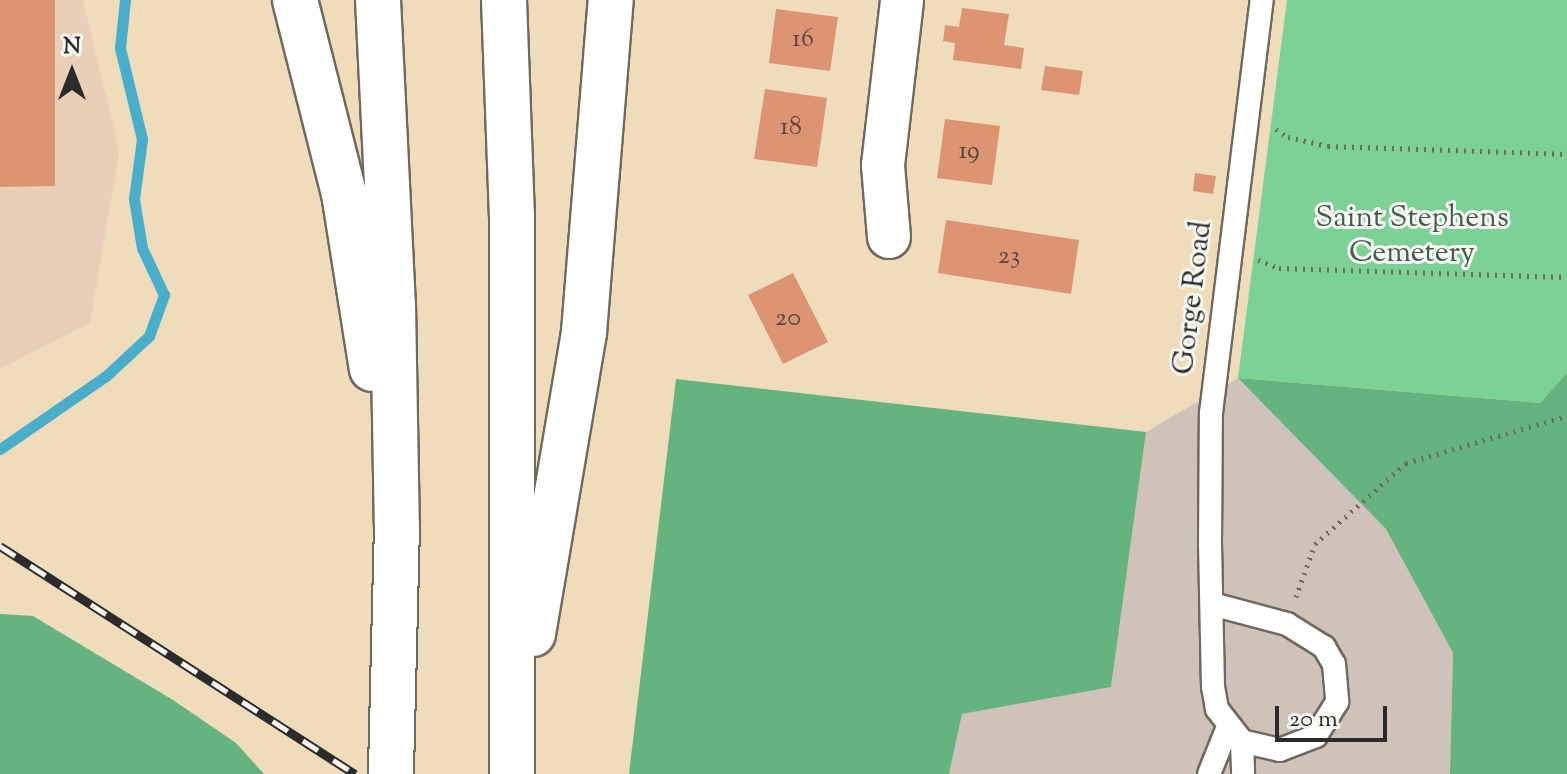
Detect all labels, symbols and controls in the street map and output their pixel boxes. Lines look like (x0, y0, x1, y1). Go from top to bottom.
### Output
house number: 16 (792, 24, 814, 56)
north arrow (32, 32, 112, 112)
text: N (63, 32, 81, 64)
house number: 18 (780, 112, 802, 144)
house number: 19 (958, 136, 980, 168)
park label: Saint Stephens Cemetery (1315, 201, 1509, 272)
street label: Gorge Road (1167, 219, 1221, 377)
house number: 23 (998, 241, 1020, 273)
house number: 20 (775, 303, 801, 335)
scale bar (1279, 690, 1391, 740)
text: 20 m (1289, 703, 1338, 737)

